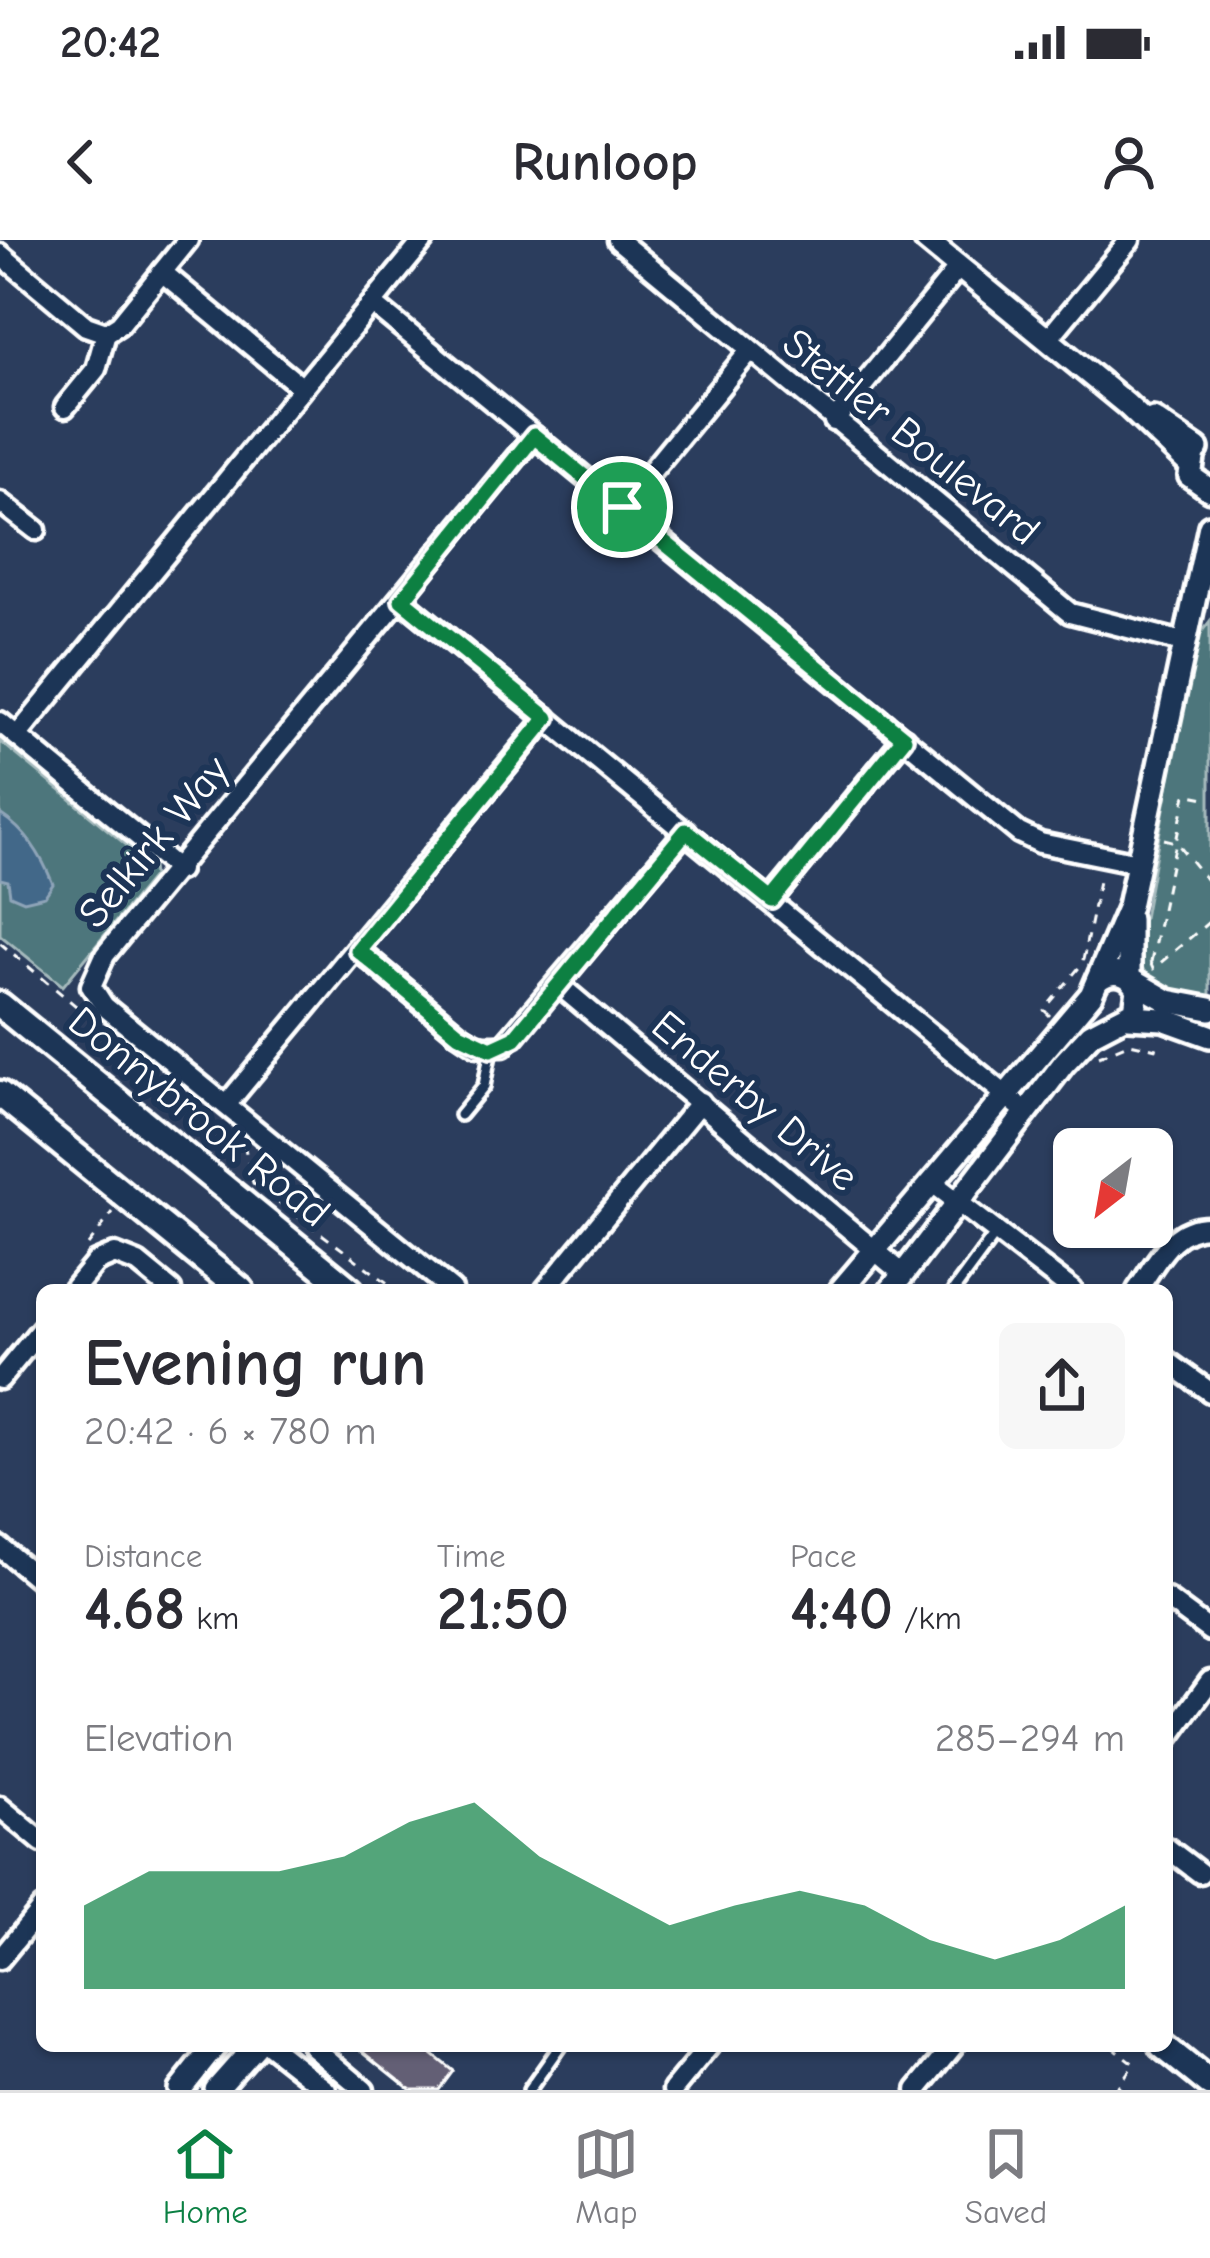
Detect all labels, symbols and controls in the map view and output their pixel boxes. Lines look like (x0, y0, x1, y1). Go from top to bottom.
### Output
text: 20:42 (60, 16, 161, 68)
icon: back (48, 129, 114, 195)
icon: person (1096, 129, 1162, 195)
text: Runloop (512, 131, 698, 194)
street label: Stettler Boulevard (773, 319, 1049, 555)
pin (571, 456, 673, 558)
icon: arrive (589, 474, 655, 540)
street label: Selkirk Way (68, 746, 240, 938)
street label: Donnybrook Road (59, 997, 339, 1237)
street label: Enderby Drive (642, 1001, 868, 1201)
north arrow (1053, 1128, 1173, 1248)
map controls (1053, 1128, 1173, 1248)
button: share (999, 1323, 1125, 1449)
text: Evening run (84, 1326, 426, 1402)
text: 20:42 · 6 × 780 m (84, 1409, 377, 1454)
text: Distance (84, 1537, 202, 1575)
text: Time (437, 1537, 506, 1575)
text: Pace (790, 1537, 857, 1575)
text: 4.68 (84, 1575, 185, 1644)
text: 21:50 (437, 1575, 569, 1644)
text: 4:40 (790, 1575, 893, 1644)
text: km (185, 1599, 239, 1637)
text: /km (893, 1599, 962, 1637)
text: Elevation (84, 1716, 233, 1761)
text: 285–294 m (935, 1716, 1125, 1761)
tab: Home (163, 2121, 248, 2231)
tab: Map (573, 2121, 639, 2231)
tab: Saved (965, 2121, 1047, 2231)

